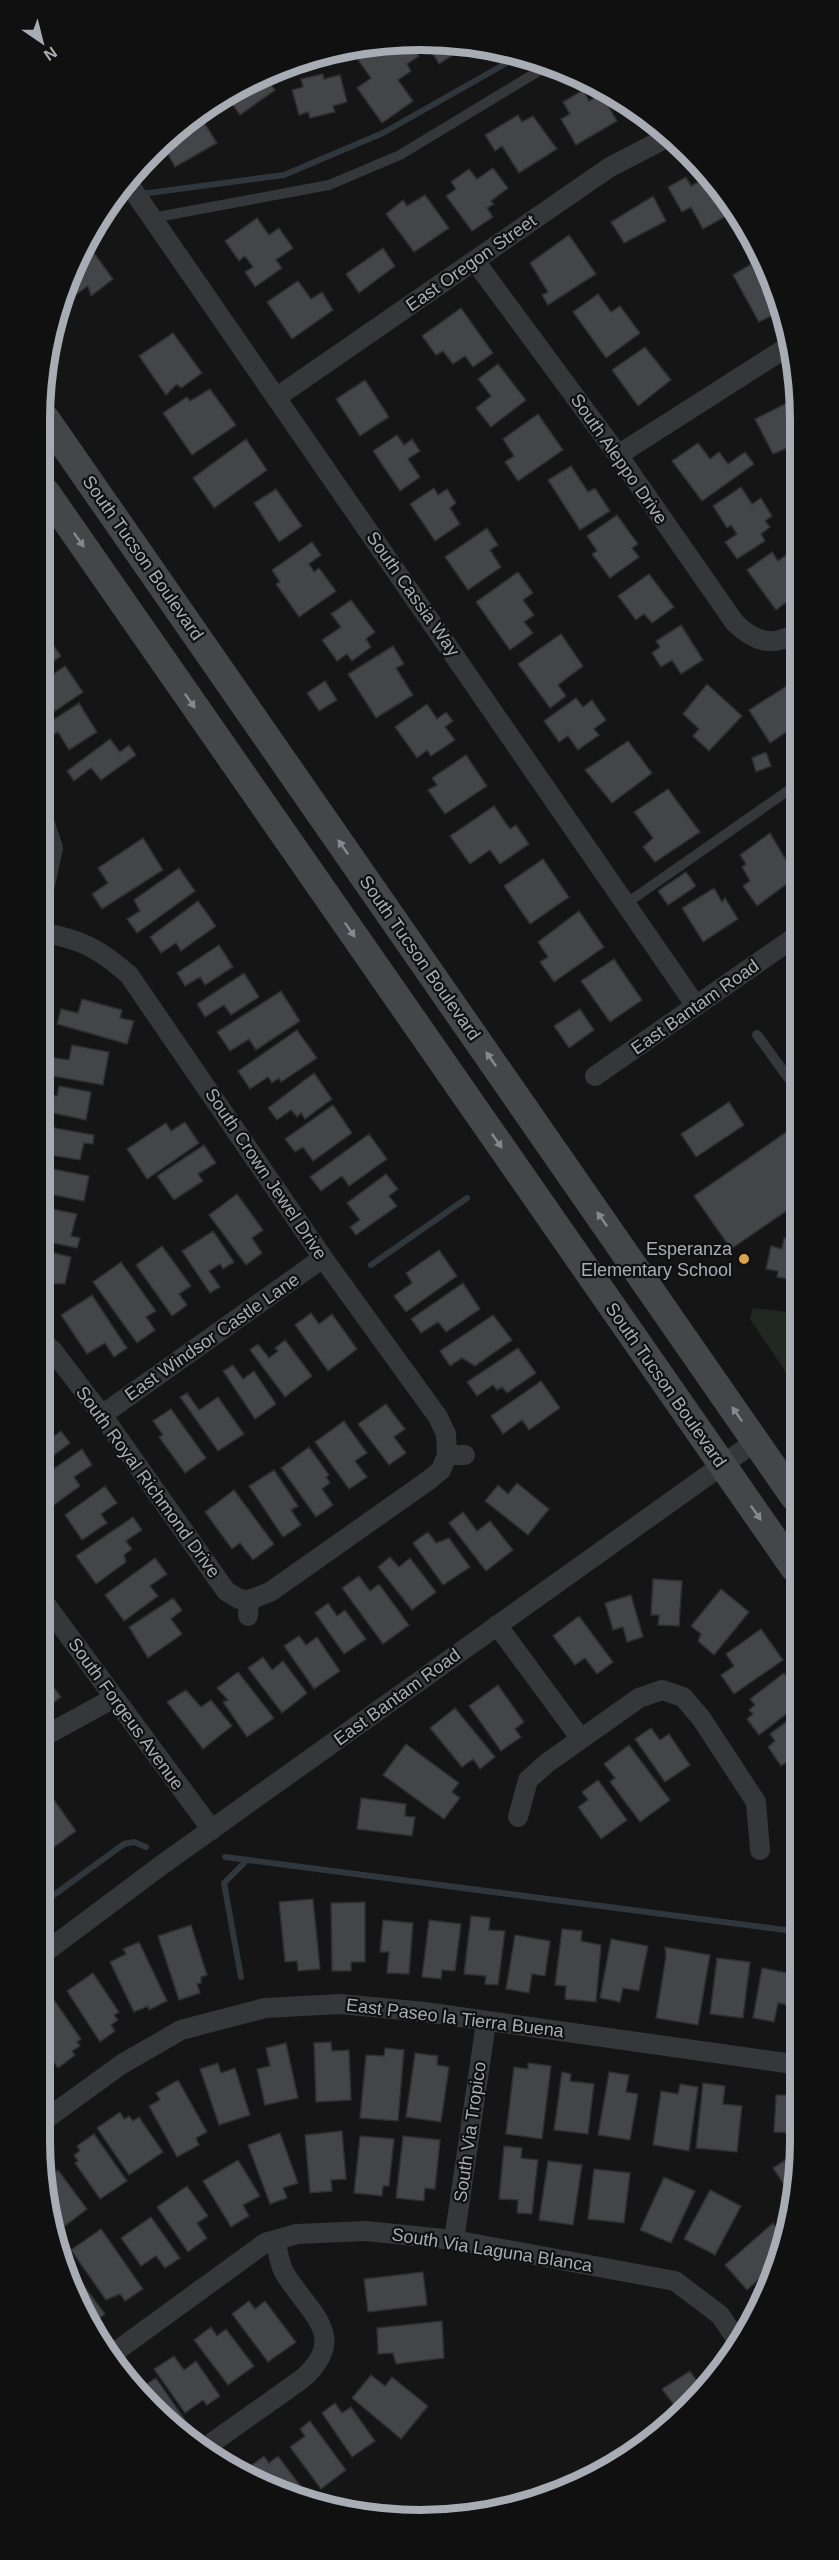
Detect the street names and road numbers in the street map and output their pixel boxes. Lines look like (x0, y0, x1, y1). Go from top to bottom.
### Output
street label: East Oregon Street (402, 211, 540, 315)
street label: South Aleppo Drive (567, 390, 671, 528)
street label: South Tucson Boulevard (79, 472, 207, 644)
street label: South Cassia Way (363, 528, 463, 660)
street label: South Tucson Boulevard (356, 872, 484, 1044)
street label: East Bantam Road (627, 955, 763, 1059)
street label: South Crown Jewel Drive (201, 1085, 331, 1263)
street label: East Windsor Castle Lane (121, 1269, 303, 1405)
street label: South Tucson Boulevard (602, 1299, 730, 1471)
street label: South Royal Richmond Drive (72, 1383, 224, 1581)
street label: South Forgeus Avenue (64, 1634, 188, 1794)
street label: East Bantam Road (330, 1645, 464, 1749)
street label: East Paseo la Tierra Buena (345, 1995, 566, 2041)
street label: South Via Tropico (450, 2060, 490, 2204)
street label: South Via Laguna Blanca (390, 2224, 595, 2276)

